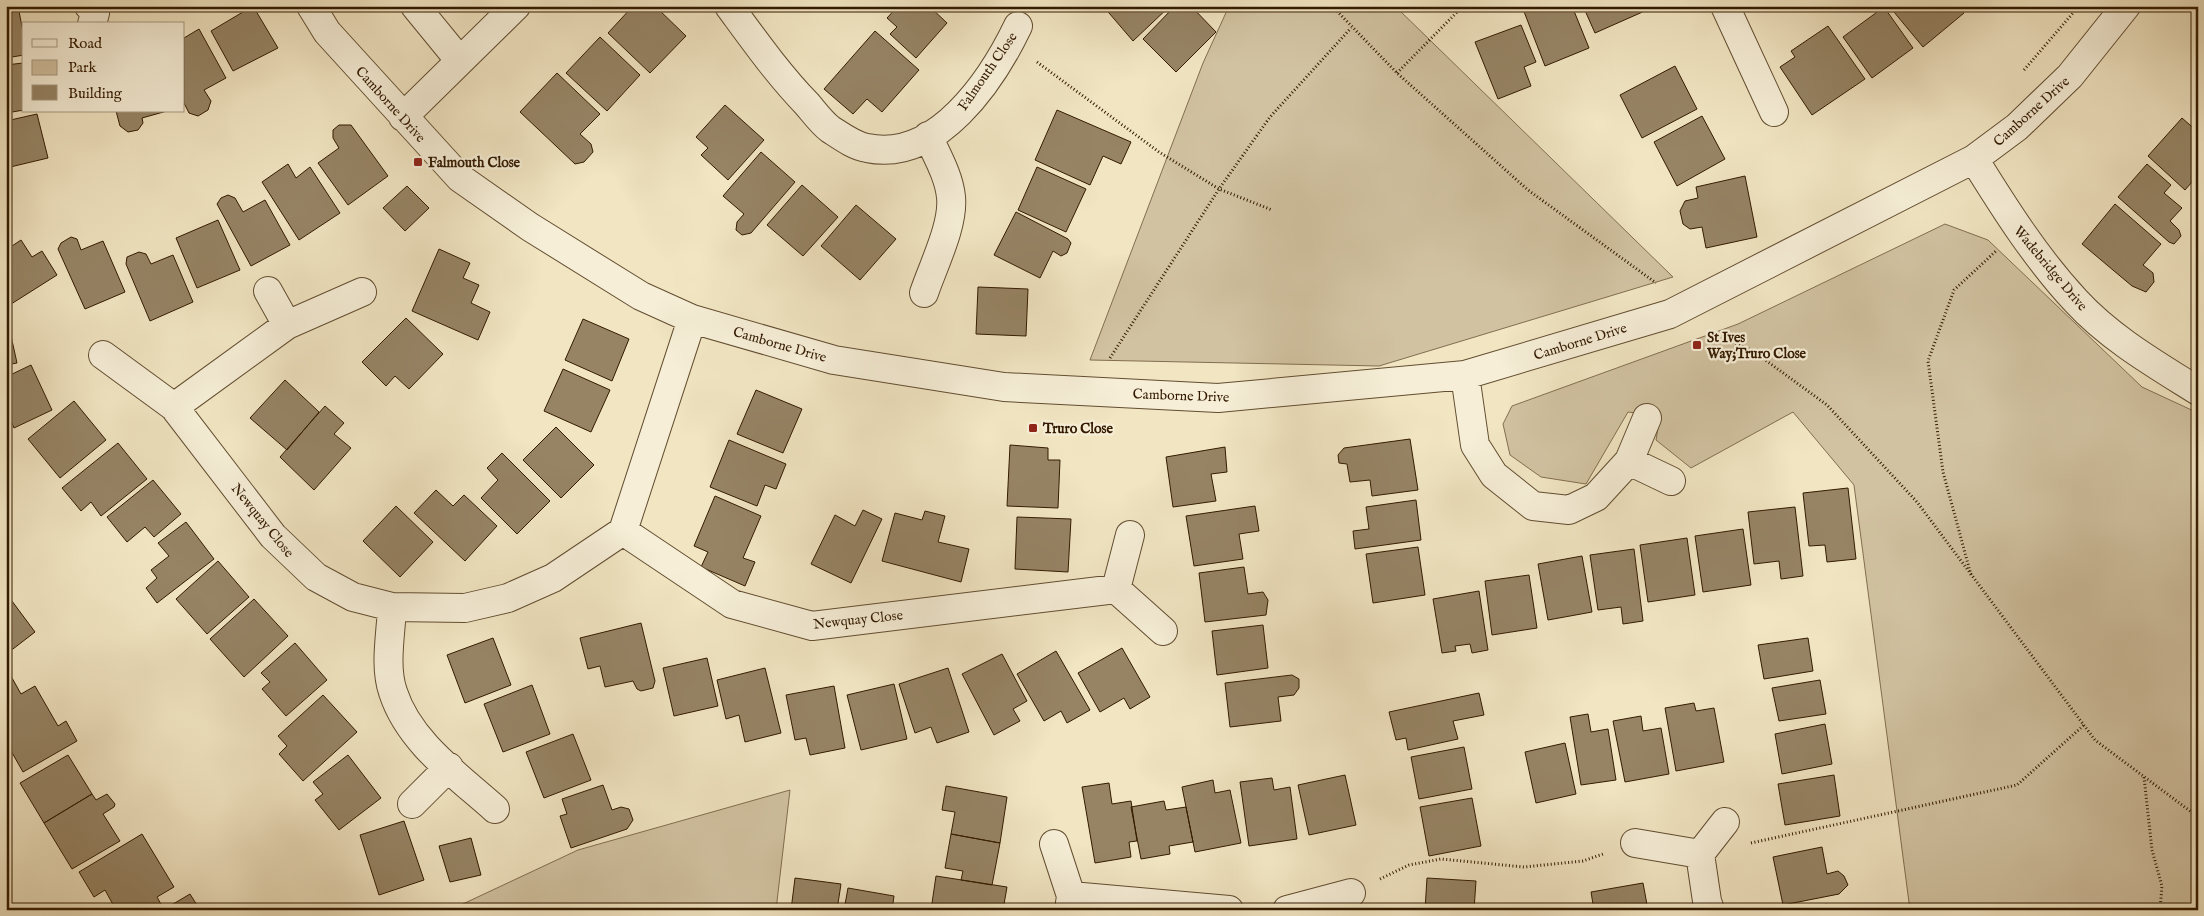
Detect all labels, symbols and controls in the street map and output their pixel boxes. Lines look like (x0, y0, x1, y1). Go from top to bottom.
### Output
legend (22, 22, 185, 112)
street label: Falmouth Close (954, 28, 1022, 114)
text: Road (68, 34, 103, 53)
text: Park (68, 58, 98, 77)
street label: Camborne Drive (351, 63, 430, 147)
street label: Camborne Drive (1990, 72, 2074, 151)
text: Building (68, 84, 123, 103)
place label: Falmouth Close (428, 154, 521, 172)
marker: Falmouth Close (412, 156, 424, 168)
street label: Wadebridge Drive (2009, 222, 2092, 315)
street label: Camborne Drive (1532, 319, 1630, 365)
street label: Camborne Drive (731, 323, 829, 367)
place label: St Ives Way;Truro Close (1706, 329, 1807, 363)
marker: St Ives Way;Truro Close (1691, 339, 1703, 351)
street label: Camborne Drive (1132, 385, 1230, 407)
place label: Truro Close (1042, 420, 1113, 438)
marker: Truro Close (1027, 422, 1039, 434)
street label: Newquay Close (227, 480, 298, 562)
street label: Newquay Close (812, 606, 904, 634)

